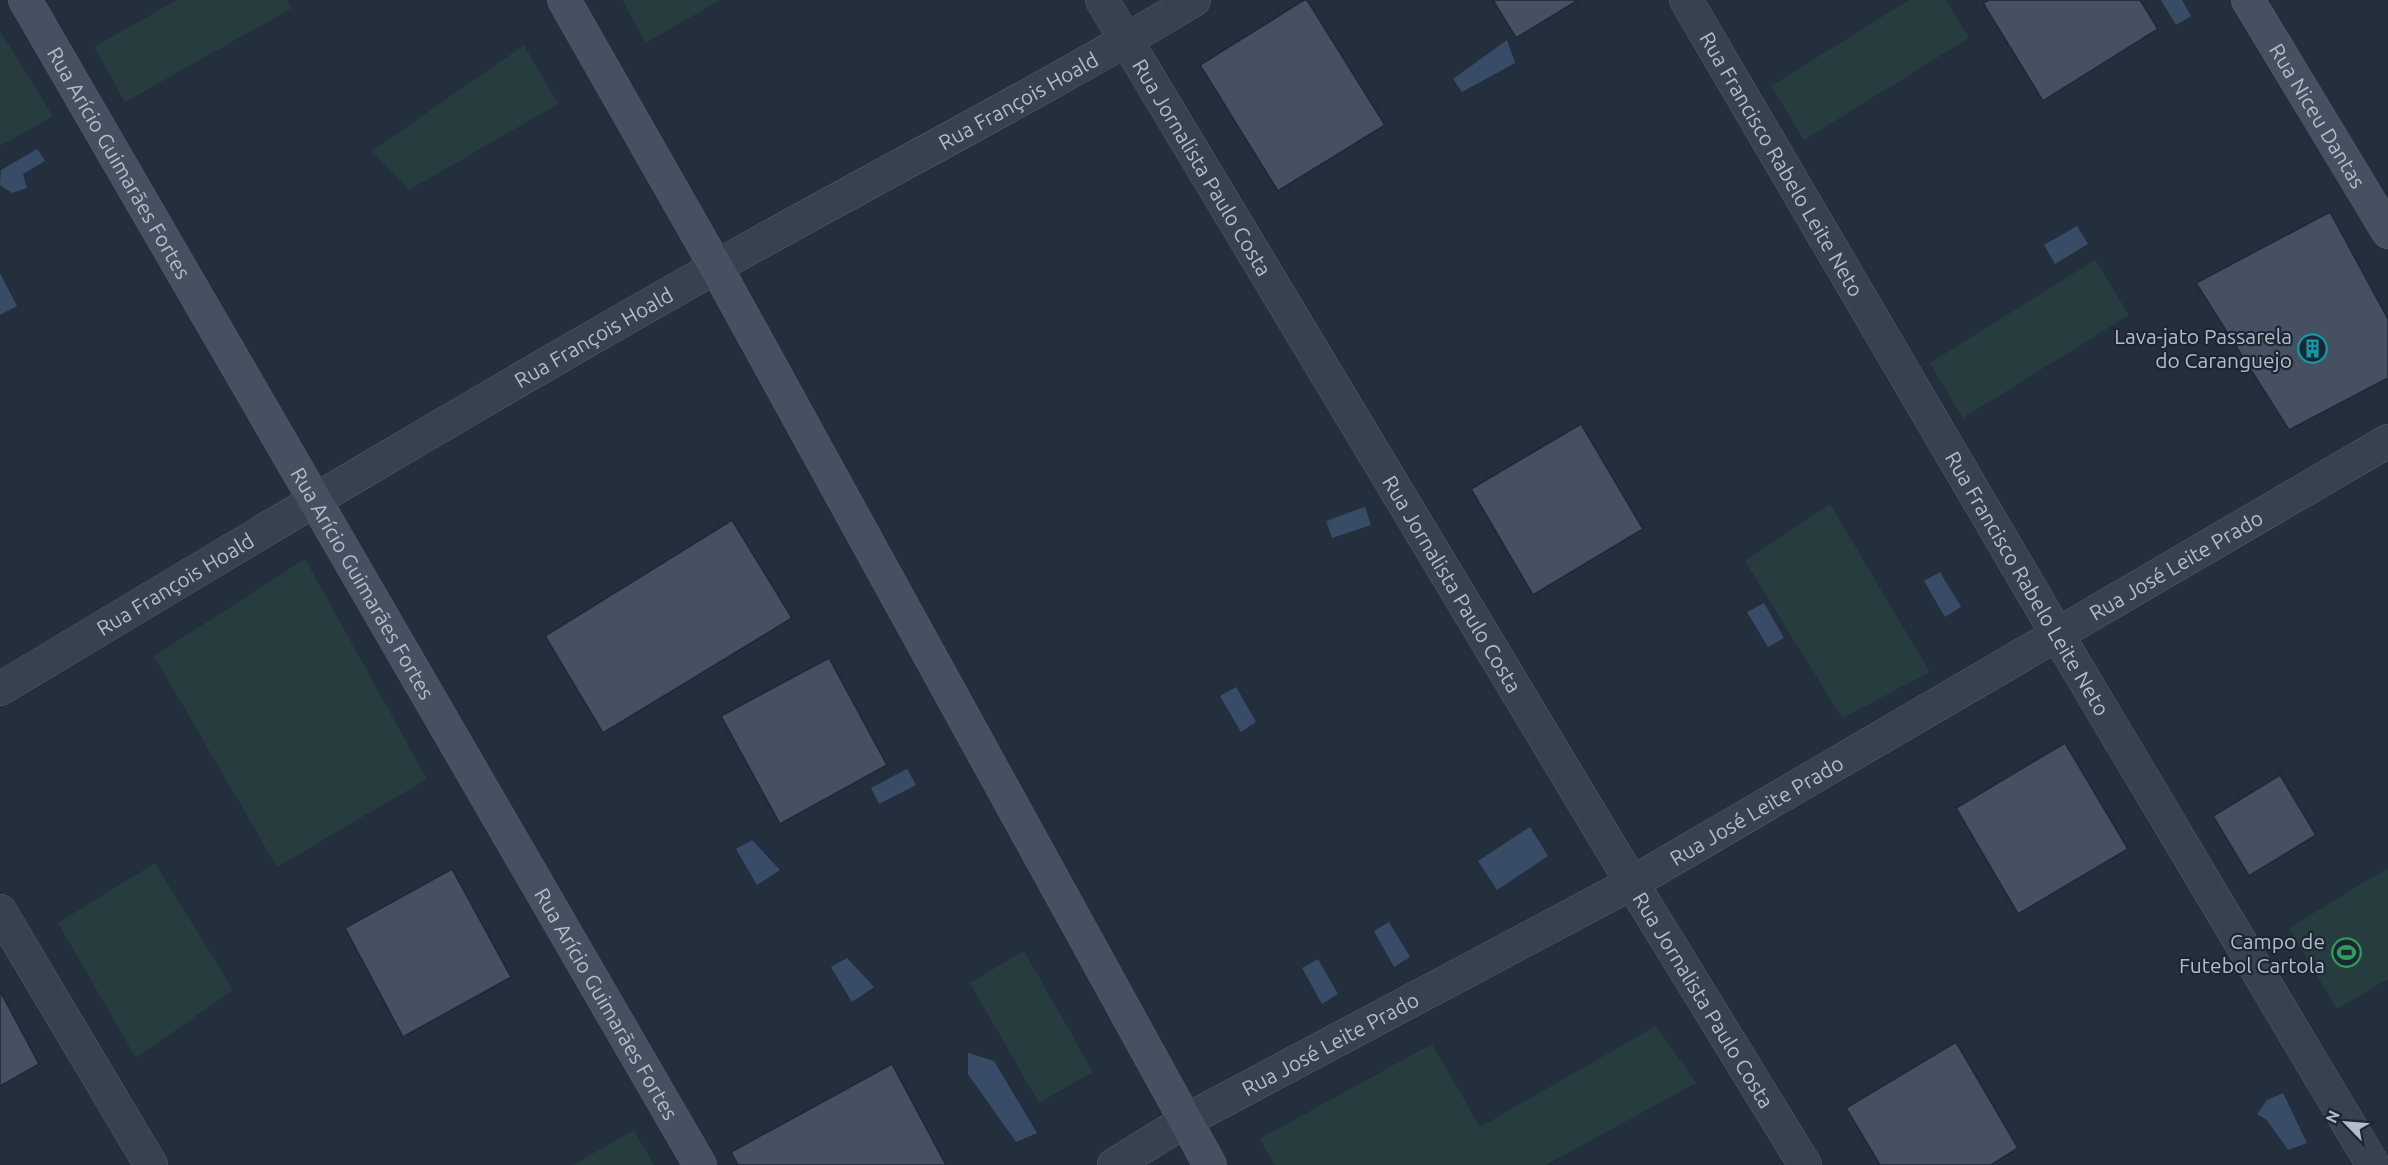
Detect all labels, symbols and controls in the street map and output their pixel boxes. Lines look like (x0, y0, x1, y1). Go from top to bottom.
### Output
street label: Rua Francisco Rabelo Leite Neto (1695, 27, 1869, 301)
street label: Rua Niceu Dantas (2265, 39, 2371, 192)
street label: Rua Arício Guimarães Fortes (43, 42, 196, 283)
street label: Rua François Hoald (934, 47, 1102, 154)
street label: Rua Jornalista Paulo Costa (1128, 54, 1277, 280)
street label: Rua François Hoald (510, 282, 677, 392)
place label: Lava-jato Passarela do Caranguejo (2114, 324, 2292, 372)
building icon: Lava-jato Passarela do Caranguejo (2297, 332, 2329, 364)
street label: Rua Francisco Rabelo Leite Neto (1941, 447, 2115, 720)
street label: Rua Arício Guimarães Fortes (286, 463, 439, 703)
street label: Rua Jornalista Paulo Costa (1378, 471, 1527, 697)
street label: Rua José Leite Prado (2085, 505, 2267, 625)
street label: Rua François Hoald (92, 528, 258, 640)
street label: Rua José Leite Prado (1665, 750, 1847, 870)
street label: Rua Arício Guimarães Fortes (530, 884, 683, 1124)
street label: Rua Jornalista Paulo Costa (1628, 888, 1779, 1112)
place label: Campo de Futebol Cartola (2179, 929, 2325, 977)
sports icon: Campo de Futebol Cartola (2330, 937, 2362, 969)
street label: Rua José Leite Prado (1238, 987, 1423, 1101)
north arrow (2316, 1093, 2376, 1153)
text: N (2322, 1107, 2343, 1126)

